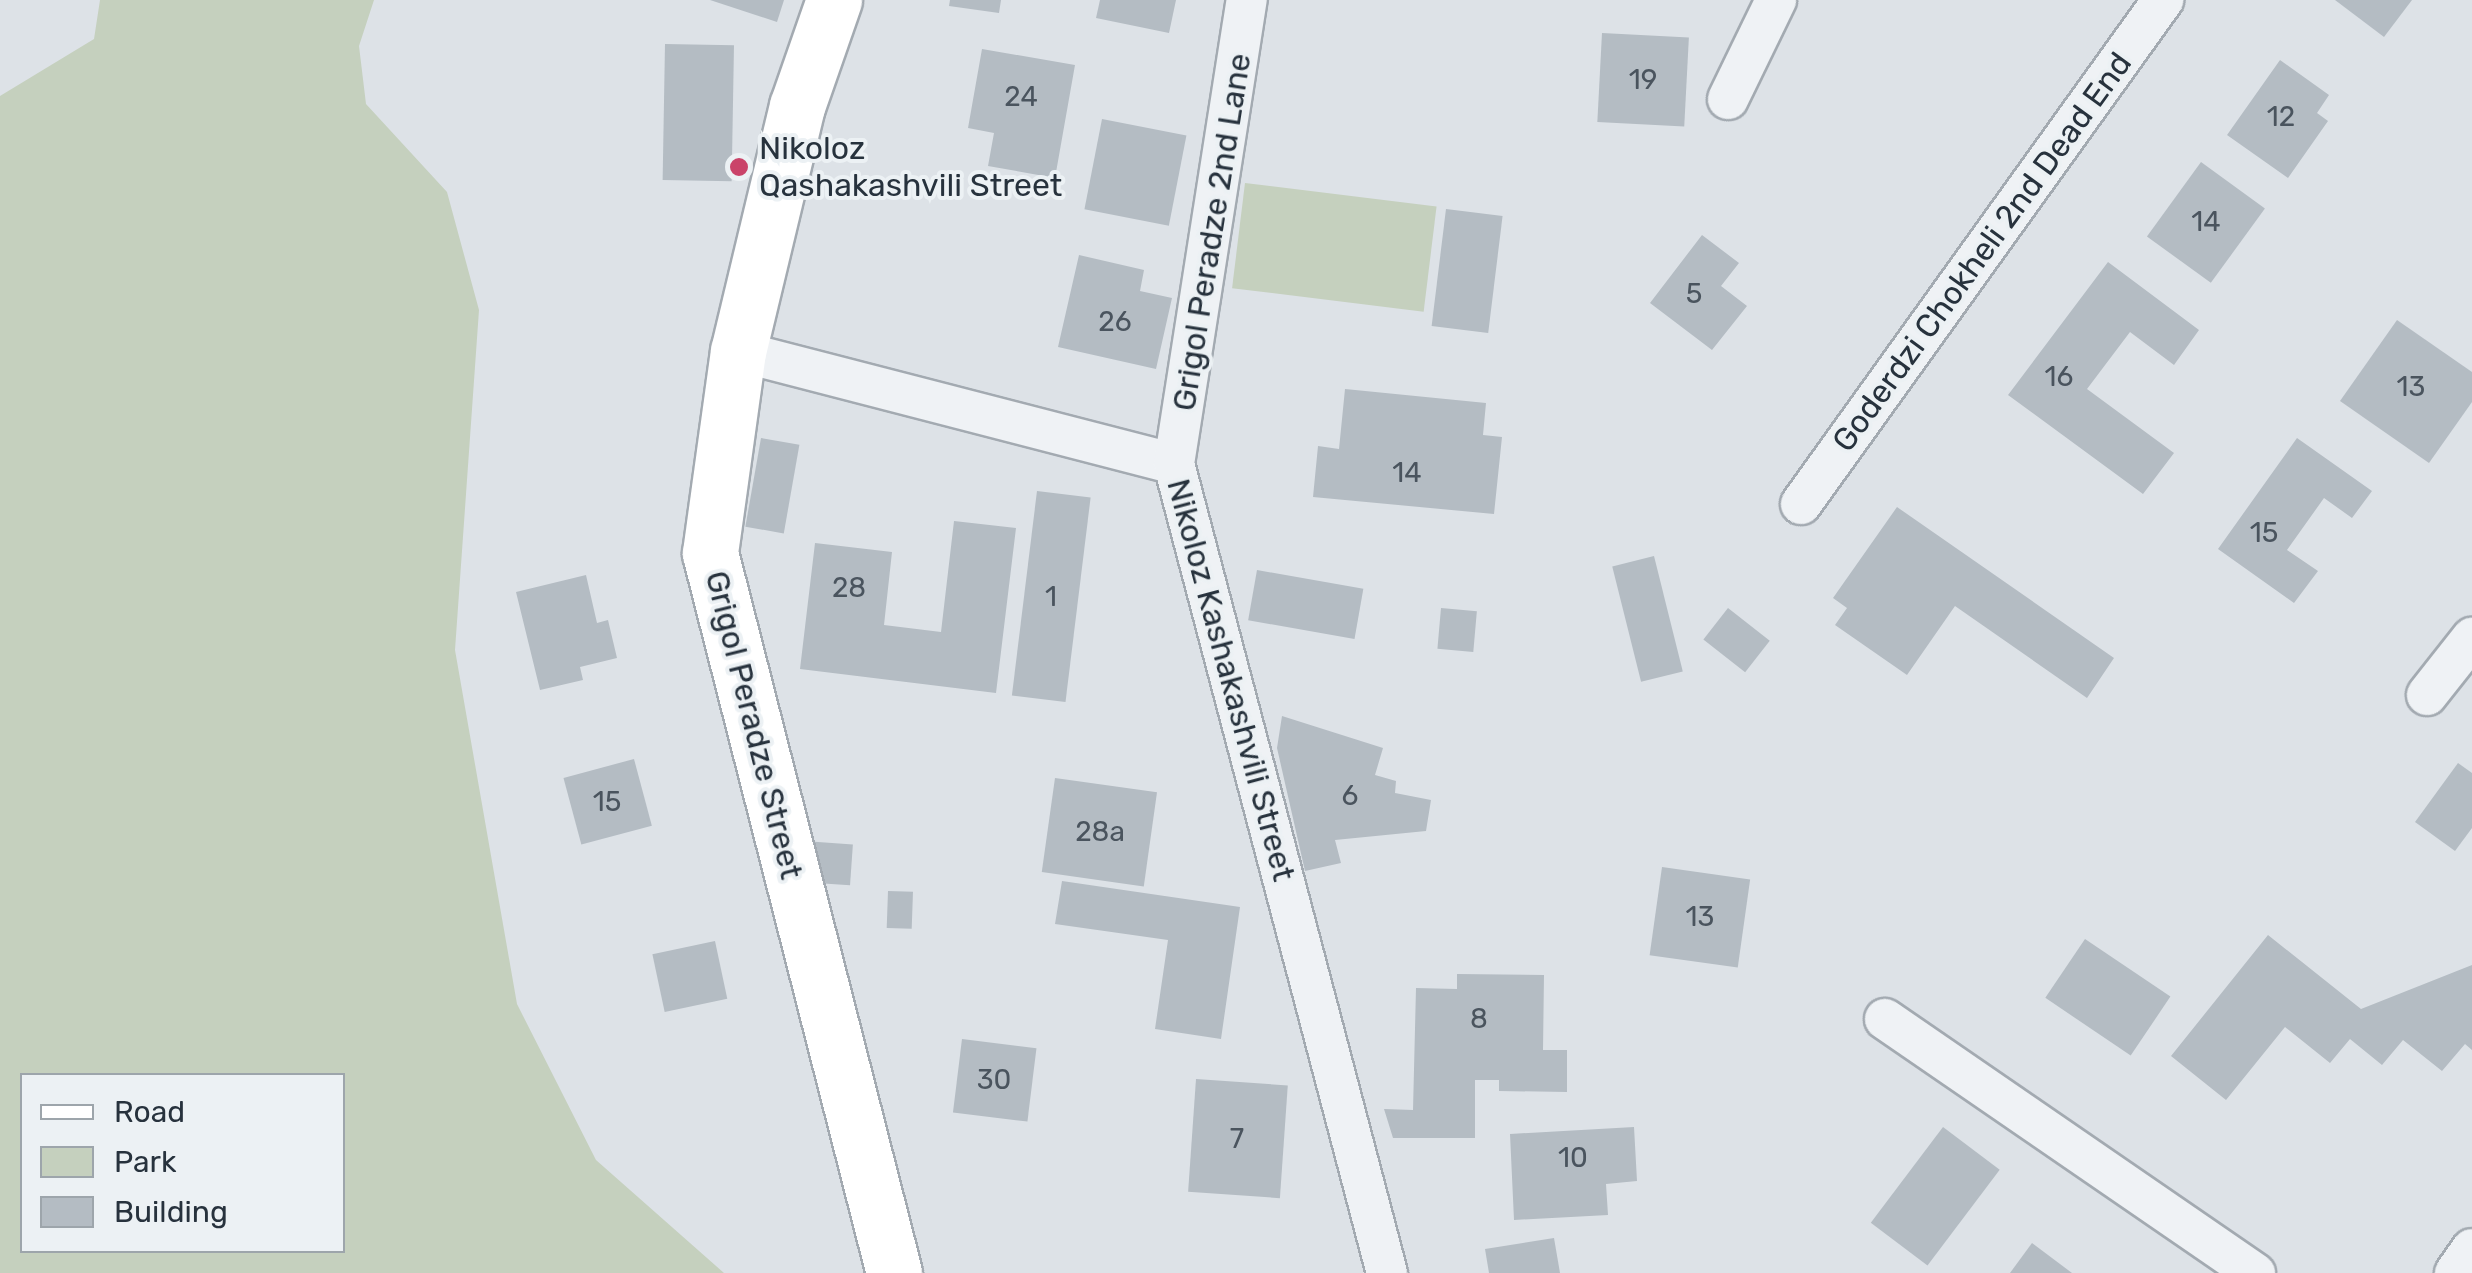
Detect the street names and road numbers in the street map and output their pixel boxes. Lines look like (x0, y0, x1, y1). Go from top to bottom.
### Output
street label: Goderdzi Chokheli 2nd Dead End (1824, 45, 2140, 459)
street label: Grigol Peradze 2nd Lane (1165, 50, 1259, 414)
street label: Nikoloz Kashakashvili Street (1159, 475, 1303, 885)
street label: Grigol Peradze Street (697, 567, 811, 883)

